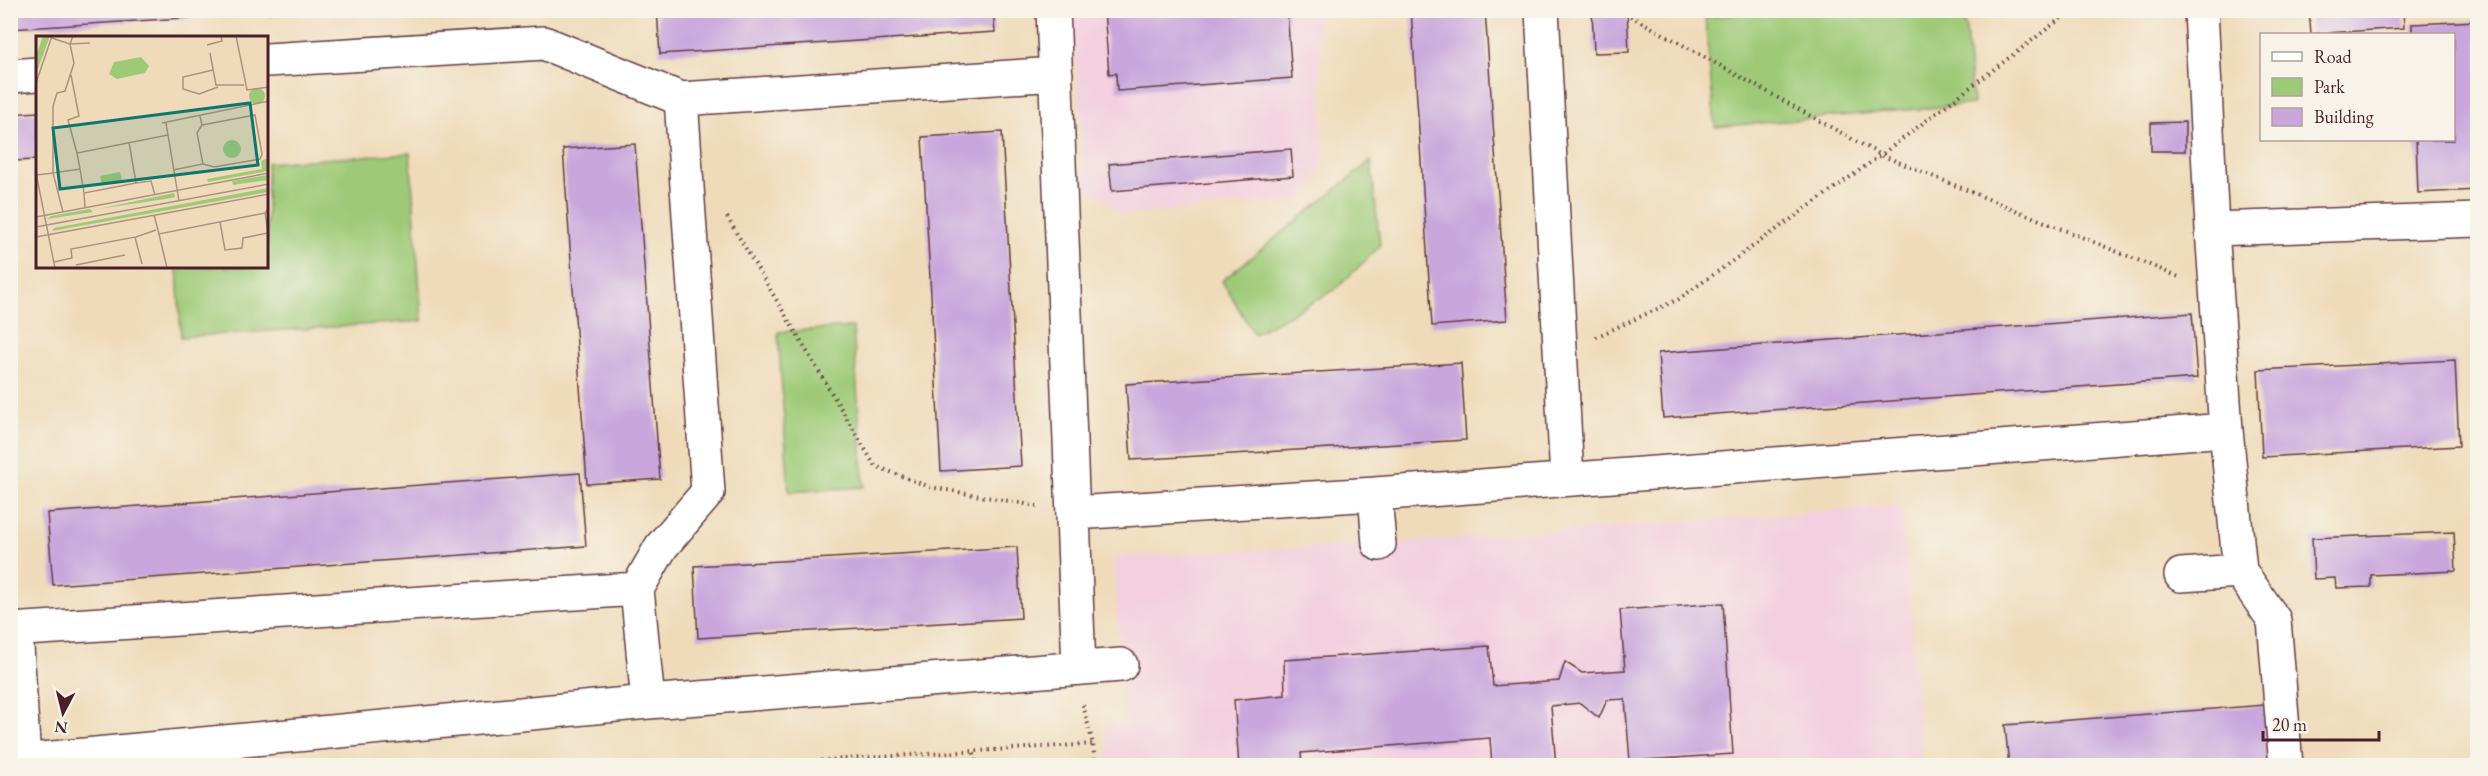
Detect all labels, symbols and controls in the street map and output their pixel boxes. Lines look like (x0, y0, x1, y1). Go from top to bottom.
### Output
legend (2260, 33, 2455, 141)
inset map (36, 36, 268, 268)
text: Road (2314, 45, 2353, 68)
text: Park (2314, 75, 2345, 98)
text: Building (2314, 105, 2374, 128)
north arrow (33, 683, 93, 743)
scale bar (2263, 704, 2378, 742)
text: 20 m (2272, 713, 2307, 736)
text: N (53, 716, 69, 739)

